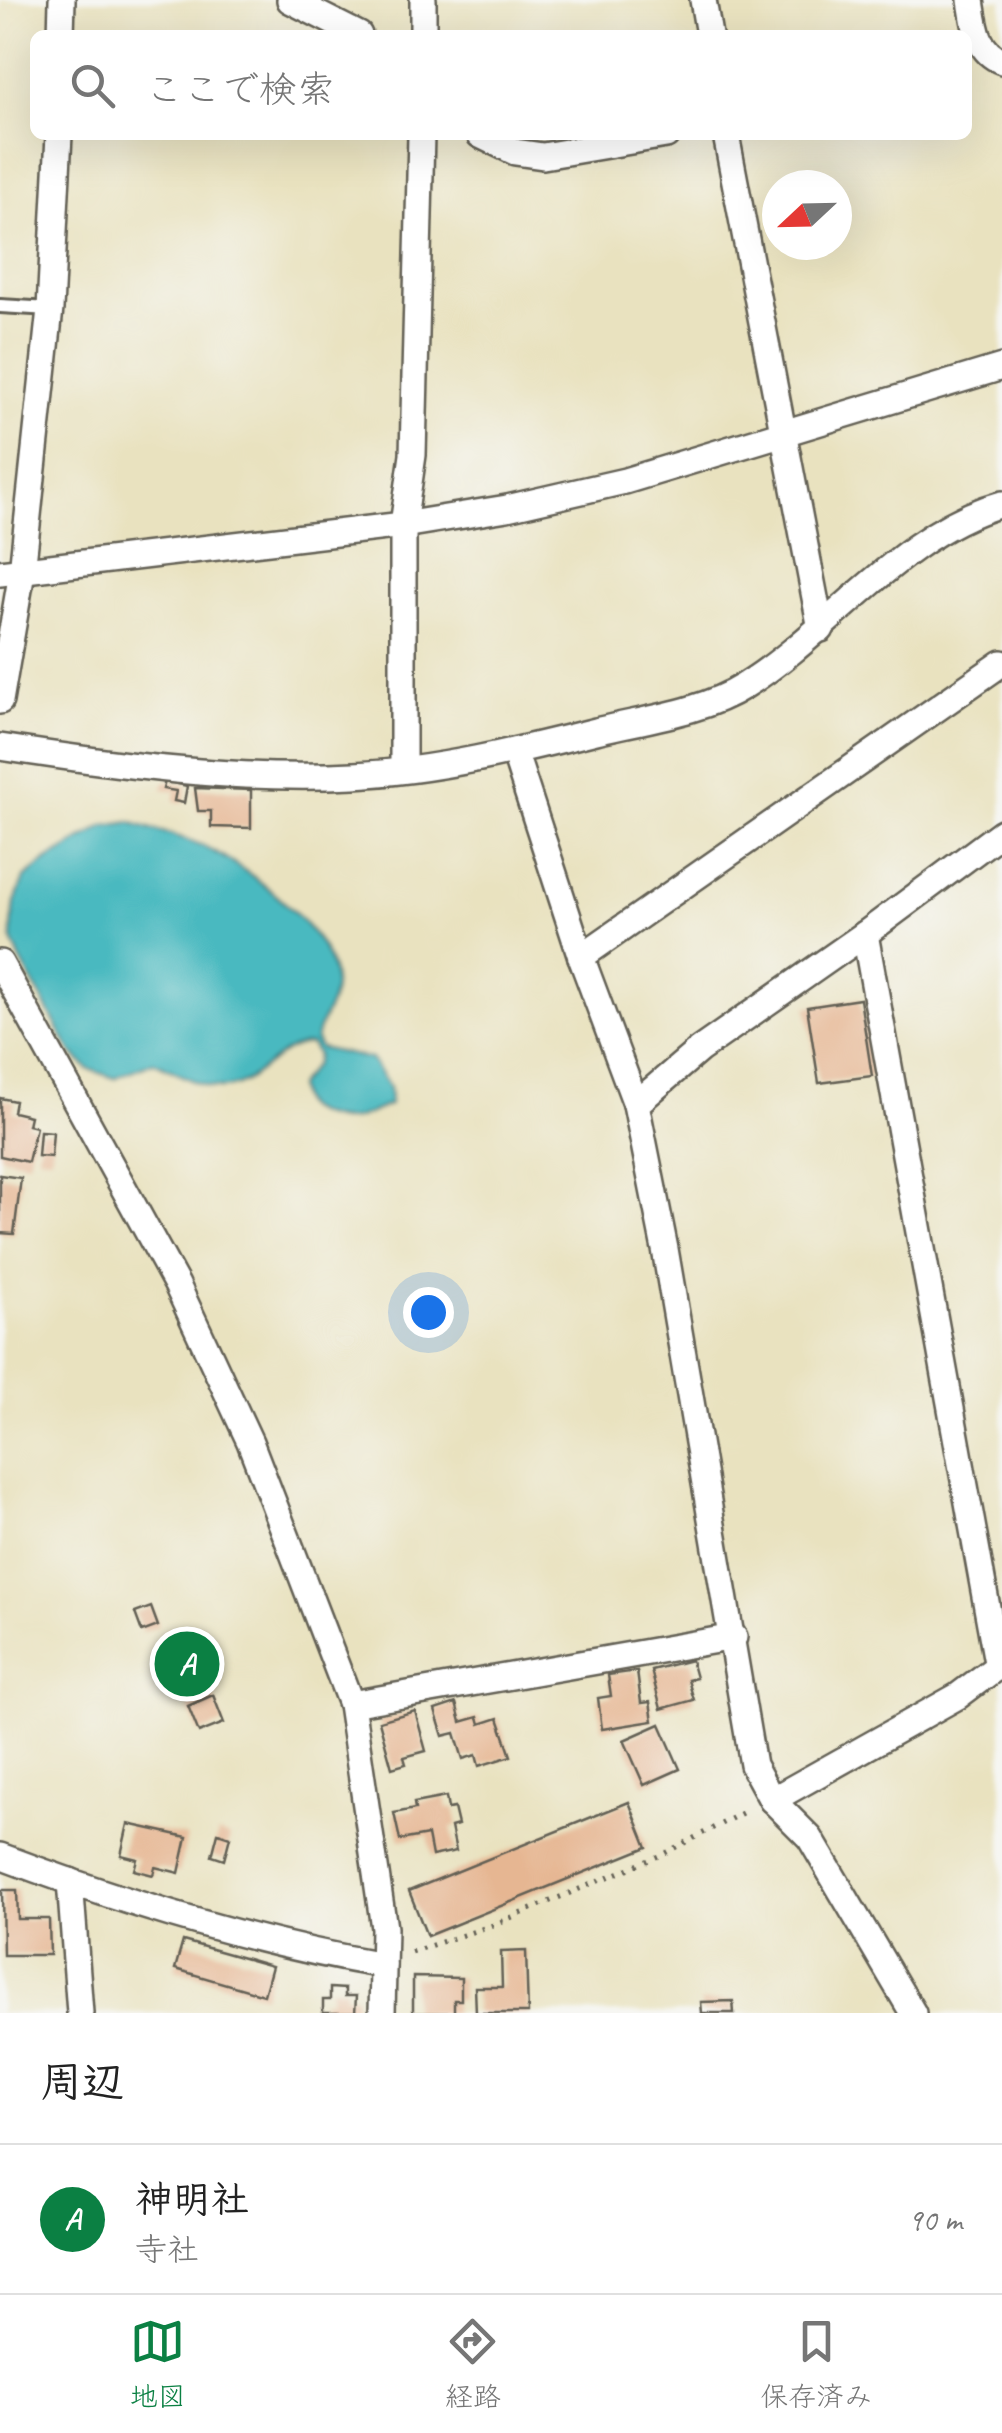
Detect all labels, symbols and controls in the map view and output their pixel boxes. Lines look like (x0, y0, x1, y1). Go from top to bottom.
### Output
search box (30, 30, 972, 140)
icon: search (65, 58, 120, 113)
text: ここで検索 (145, 66, 335, 113)
north arrow (762, 170, 852, 260)
your location (403, 1287, 454, 1338)
pin: A (154, 1626, 220, 1702)
text: 周辺 (40, 2056, 124, 2109)
text: 神明社 (135, 2176, 249, 2223)
text: A (64, 2199, 81, 2240)
text: 90 m (908, 2199, 962, 2240)
text: 寺社 (135, 2229, 199, 2270)
tab: 地図 (130, 2314, 186, 2414)
tab: 経路 (445, 2314, 501, 2414)
tab: 保存済み (760, 2314, 872, 2414)

